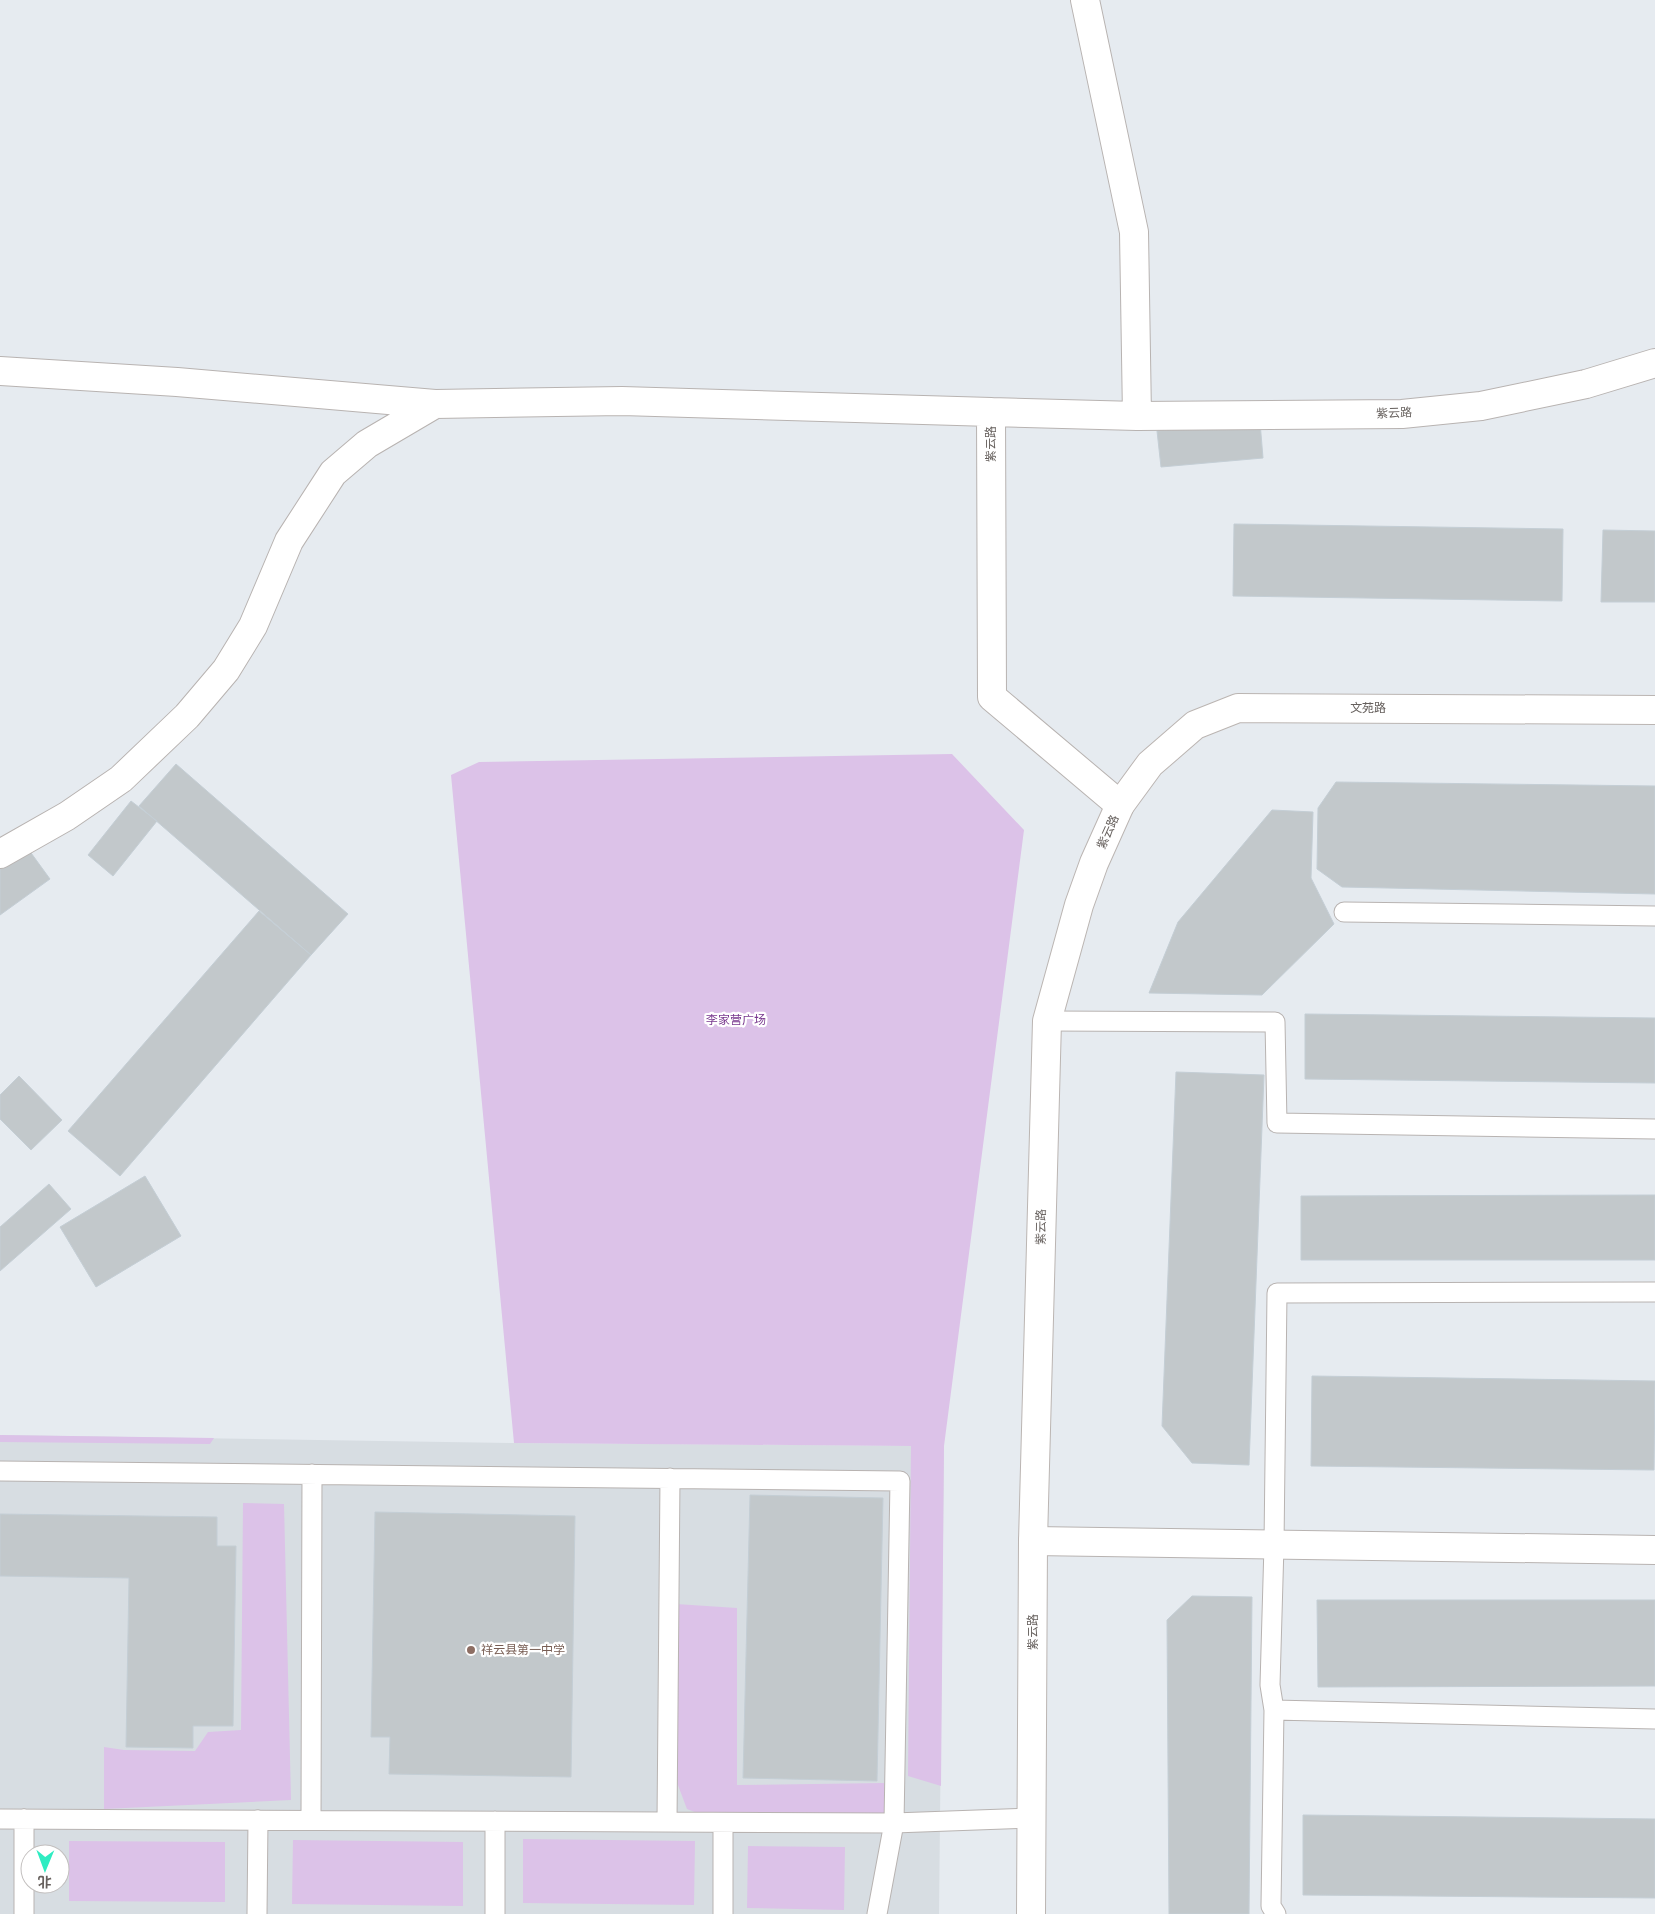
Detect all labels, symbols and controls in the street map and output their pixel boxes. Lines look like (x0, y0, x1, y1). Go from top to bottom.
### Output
street label: 紫云路 (1376, 405, 1412, 421)
street label: 紫云路 (984, 426, 998, 462)
street label: 文苑路 (1350, 701, 1386, 715)
street label: 紫云路 (1094, 813, 1122, 851)
park label: 李家营广场 (706, 1013, 766, 1027)
street label: 紫云路 (1034, 1209, 1048, 1245)
street label: 紫云路 (1026, 1614, 1040, 1650)
place label: 祥云县第一中学 (481, 1643, 565, 1657)
marker: 祥云县第一中学 (465, 1644, 477, 1656)
north arrow (20, 1844, 70, 1894)
text: 北 (38, 1873, 52, 1890)

